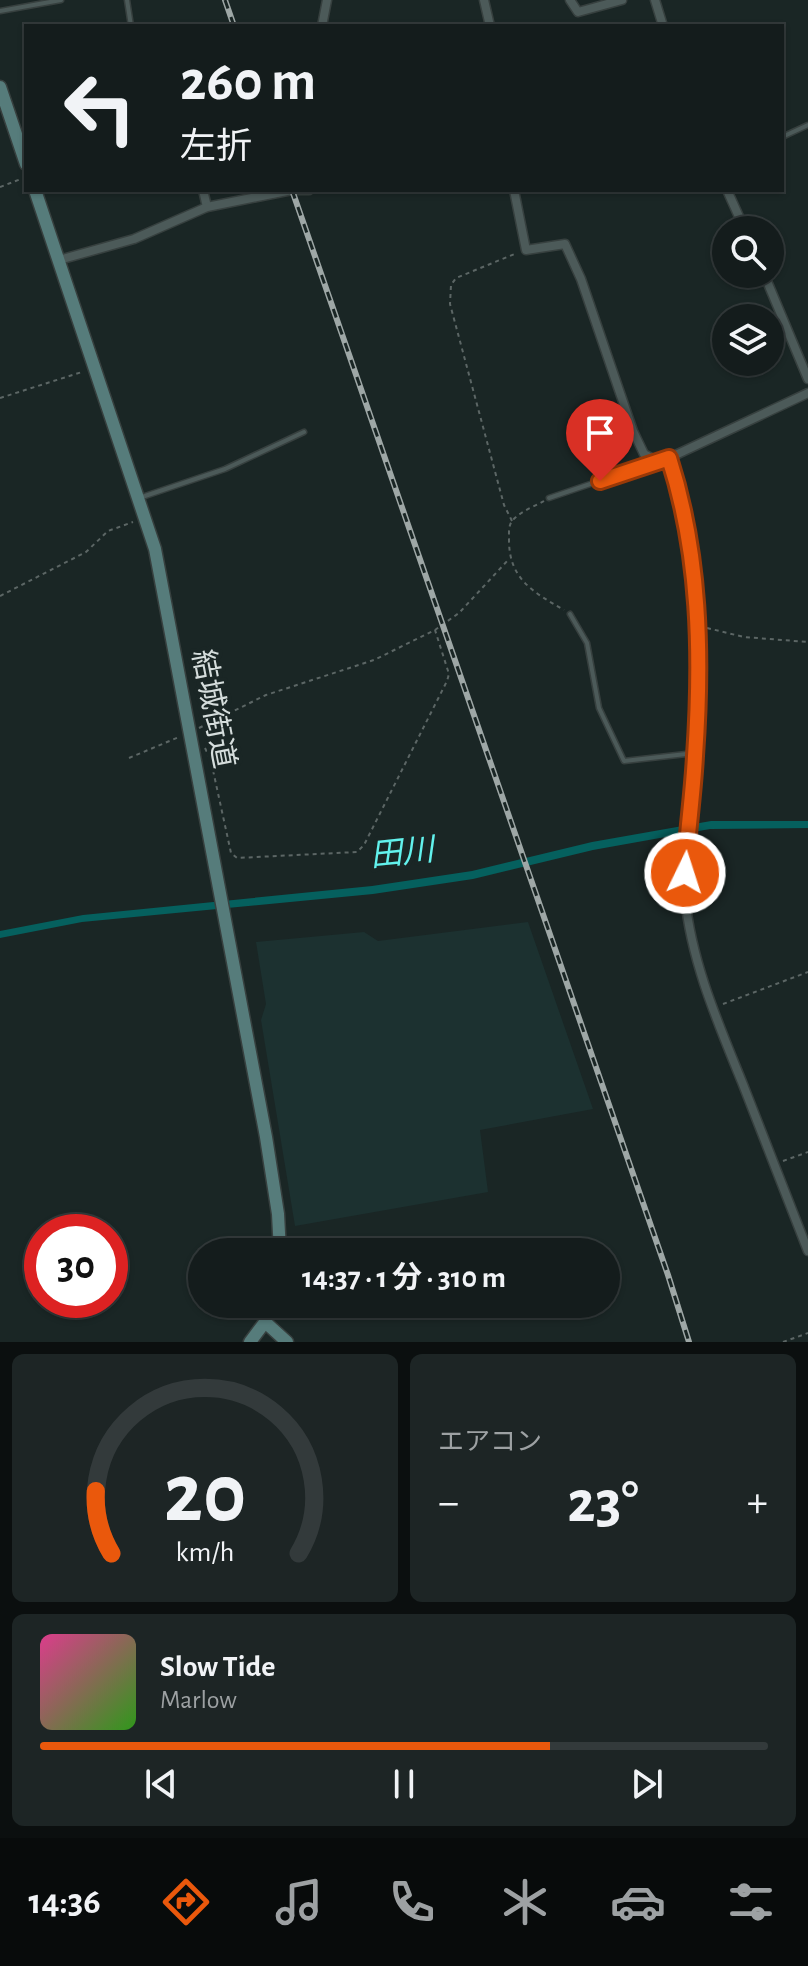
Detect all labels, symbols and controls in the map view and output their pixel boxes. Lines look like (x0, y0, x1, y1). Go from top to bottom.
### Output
text: 260 m (180, 54, 316, 110)
icon: left (48, 56, 152, 160)
text: 左折 (180, 129, 252, 165)
map controls (712, 216, 784, 376)
button: search (712, 216, 784, 288)
button: layers (712, 304, 784, 376)
pin (566, 399, 634, 481)
icon: arrive (578, 411, 622, 455)
street label: 結城街道 (187, 647, 241, 771)
position arrow (643, 831, 727, 915)
water label: 田川 (368, 833, 438, 872)
speed limit sign: 30 (24, 1214, 128, 1318)
text: 14:37 · 1 分 · 310 m (302, 1263, 506, 1293)
text: エアコン (438, 1429, 542, 1455)
text: 20 (164, 1453, 246, 1537)
text: 23° (567, 1473, 639, 1533)
text: − (438, 1481, 459, 1525)
text: + (747, 1481, 768, 1525)
text: km/h (176, 1538, 234, 1567)
text: Slow Tide (160, 1652, 275, 1682)
text: Marlow (160, 1687, 237, 1713)
icon: previous (139, 1762, 183, 1806)
icon: pause (382, 1762, 426, 1806)
icon: next (625, 1762, 669, 1806)
icon: directions (158, 1874, 214, 1930)
icon: music (271, 1874, 327, 1930)
icon: phone (384, 1874, 440, 1930)
icon: climate (497, 1874, 553, 1930)
icon: car (610, 1874, 666, 1930)
icon: filters (723, 1874, 779, 1930)
text: 14:36 (29, 1884, 101, 1920)

